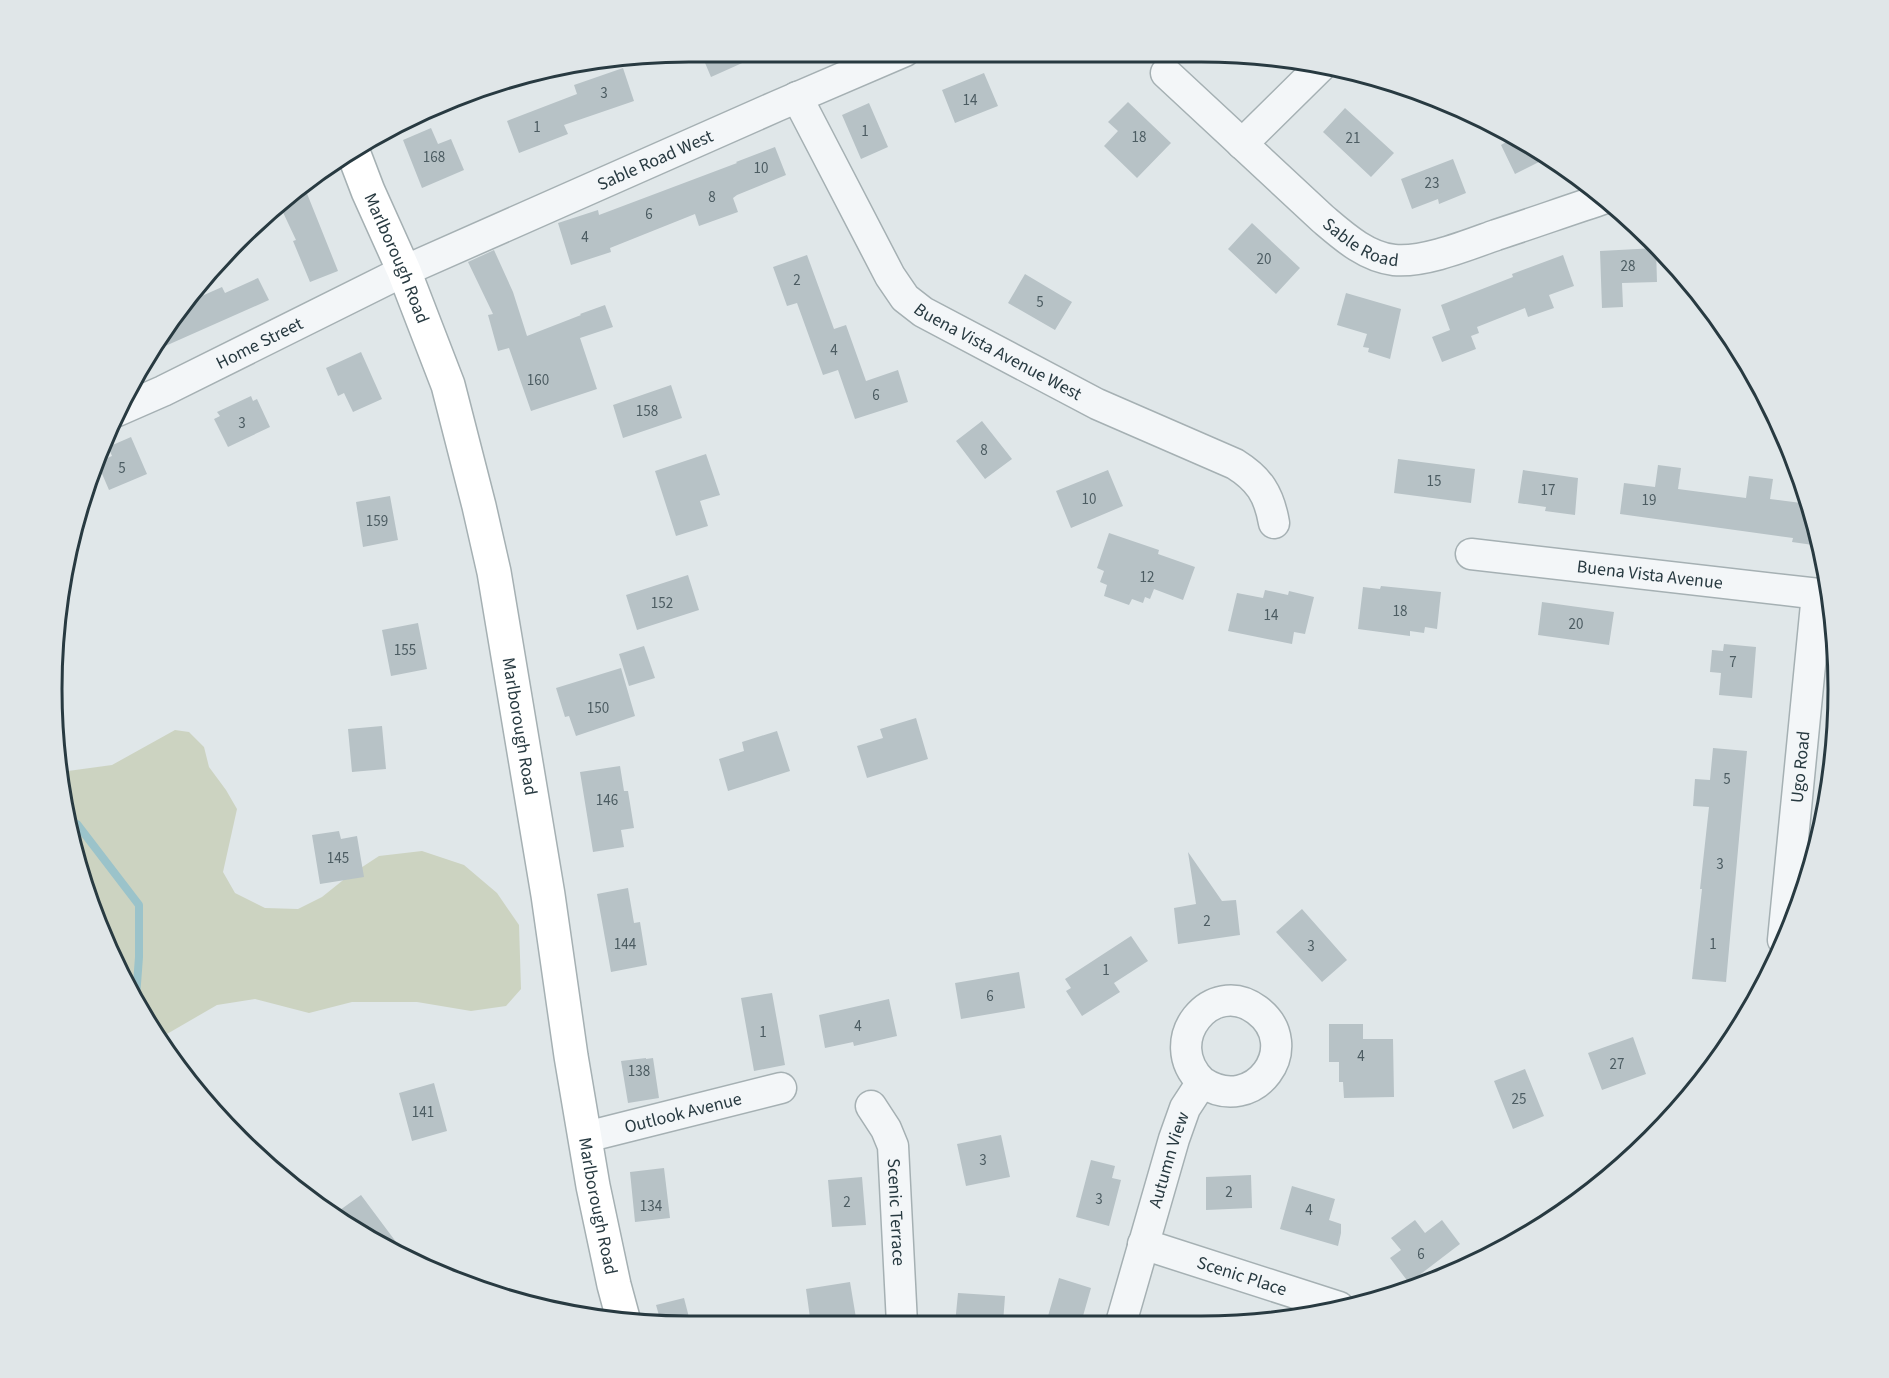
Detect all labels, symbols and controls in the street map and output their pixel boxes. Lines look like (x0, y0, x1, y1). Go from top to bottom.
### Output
house number: 3 (600, 83, 608, 104)
house number: 14 (963, 90, 978, 111)
house number: 1 (533, 117, 541, 138)
house number: 1 (861, 121, 869, 142)
street label: Sable Road West (593, 123, 717, 197)
house number: 18 (1132, 127, 1146, 148)
house number: 21 (1346, 128, 1360, 149)
house number: 168 (423, 147, 445, 168)
house number: 10 (754, 158, 768, 179)
house number: 23 (1425, 173, 1439, 194)
house number: 8 (708, 187, 716, 208)
street label: Marlborough Road (358, 189, 435, 327)
house number: 6 (645, 204, 653, 225)
street label: Sable Road (1317, 212, 1400, 273)
house number: 4 (581, 227, 589, 248)
house number: 20 (1257, 249, 1271, 270)
house number: 28 (1621, 256, 1635, 277)
house number: 2 (793, 270, 801, 291)
house number: 5 (1036, 292, 1044, 313)
street label: Buena Vista Avenue West (909, 297, 1086, 406)
street label: Home Street (212, 311, 307, 375)
house number: 4 (830, 340, 838, 361)
house number: 160 (527, 370, 549, 391)
house number: 6 (872, 385, 880, 406)
house number: 158 (636, 401, 658, 422)
house number: 3 (238, 413, 246, 434)
house number: 8 (980, 440, 988, 461)
house number: 5 (118, 458, 126, 479)
house number: 15 (1427, 471, 1441, 492)
house number: 17 (1541, 480, 1555, 501)
house number: 10 (1082, 489, 1096, 510)
house number: 19 (1642, 490, 1656, 511)
house number: 159 (366, 511, 388, 532)
street label: Buena Vista Avenue (1576, 554, 1724, 595)
house number: 12 (1140, 567, 1154, 588)
house number: 152 (651, 593, 673, 614)
house number: 18 (1393, 601, 1407, 622)
house number: 14 (1264, 605, 1279, 626)
house number: 20 (1569, 614, 1583, 635)
house number: 155 (394, 640, 416, 661)
house number: 7 (1729, 652, 1737, 673)
street label: Marlborough Road (496, 656, 544, 797)
house number: 150 (587, 698, 609, 719)
street label: Ugo Road (1784, 730, 1816, 804)
house number: 5 (1723, 769, 1731, 790)
house number: 146 (596, 790, 618, 811)
house number: 145 (327, 848, 349, 869)
house number: 3 (1716, 854, 1724, 875)
house number: 2 (1203, 911, 1211, 932)
house number: 144 (614, 934, 637, 955)
house number: 1 (1709, 934, 1717, 955)
house number: 3 (1307, 936, 1315, 957)
house number: 1 (1102, 960, 1110, 981)
house number: 6 (986, 986, 994, 1007)
house number: 4 (854, 1016, 862, 1037)
house number: 1 (759, 1022, 767, 1043)
house number: 4 (1357, 1046, 1365, 1067)
house number: 27 (1610, 1054, 1624, 1075)
house number: 138 (628, 1061, 650, 1082)
street label: Outlook Avenue (622, 1086, 744, 1139)
house number: 25 (1512, 1089, 1526, 1110)
house number: 141 (412, 1102, 434, 1123)
street label: Autumn View (1142, 1108, 1195, 1211)
street label: Marlborough Road (572, 1135, 624, 1277)
house number: 3 (979, 1150, 987, 1171)
street label: Scenic Terrace (881, 1158, 912, 1267)
house number: 2 (1225, 1182, 1233, 1203)
house number: 3 (1095, 1189, 1103, 1210)
house number: 2 (843, 1192, 851, 1213)
house number: 134 (640, 1196, 663, 1217)
house number: 4 (1305, 1200, 1313, 1221)
house number: 6 (1417, 1244, 1425, 1265)
street label: Scenic Place (1194, 1250, 1290, 1302)

